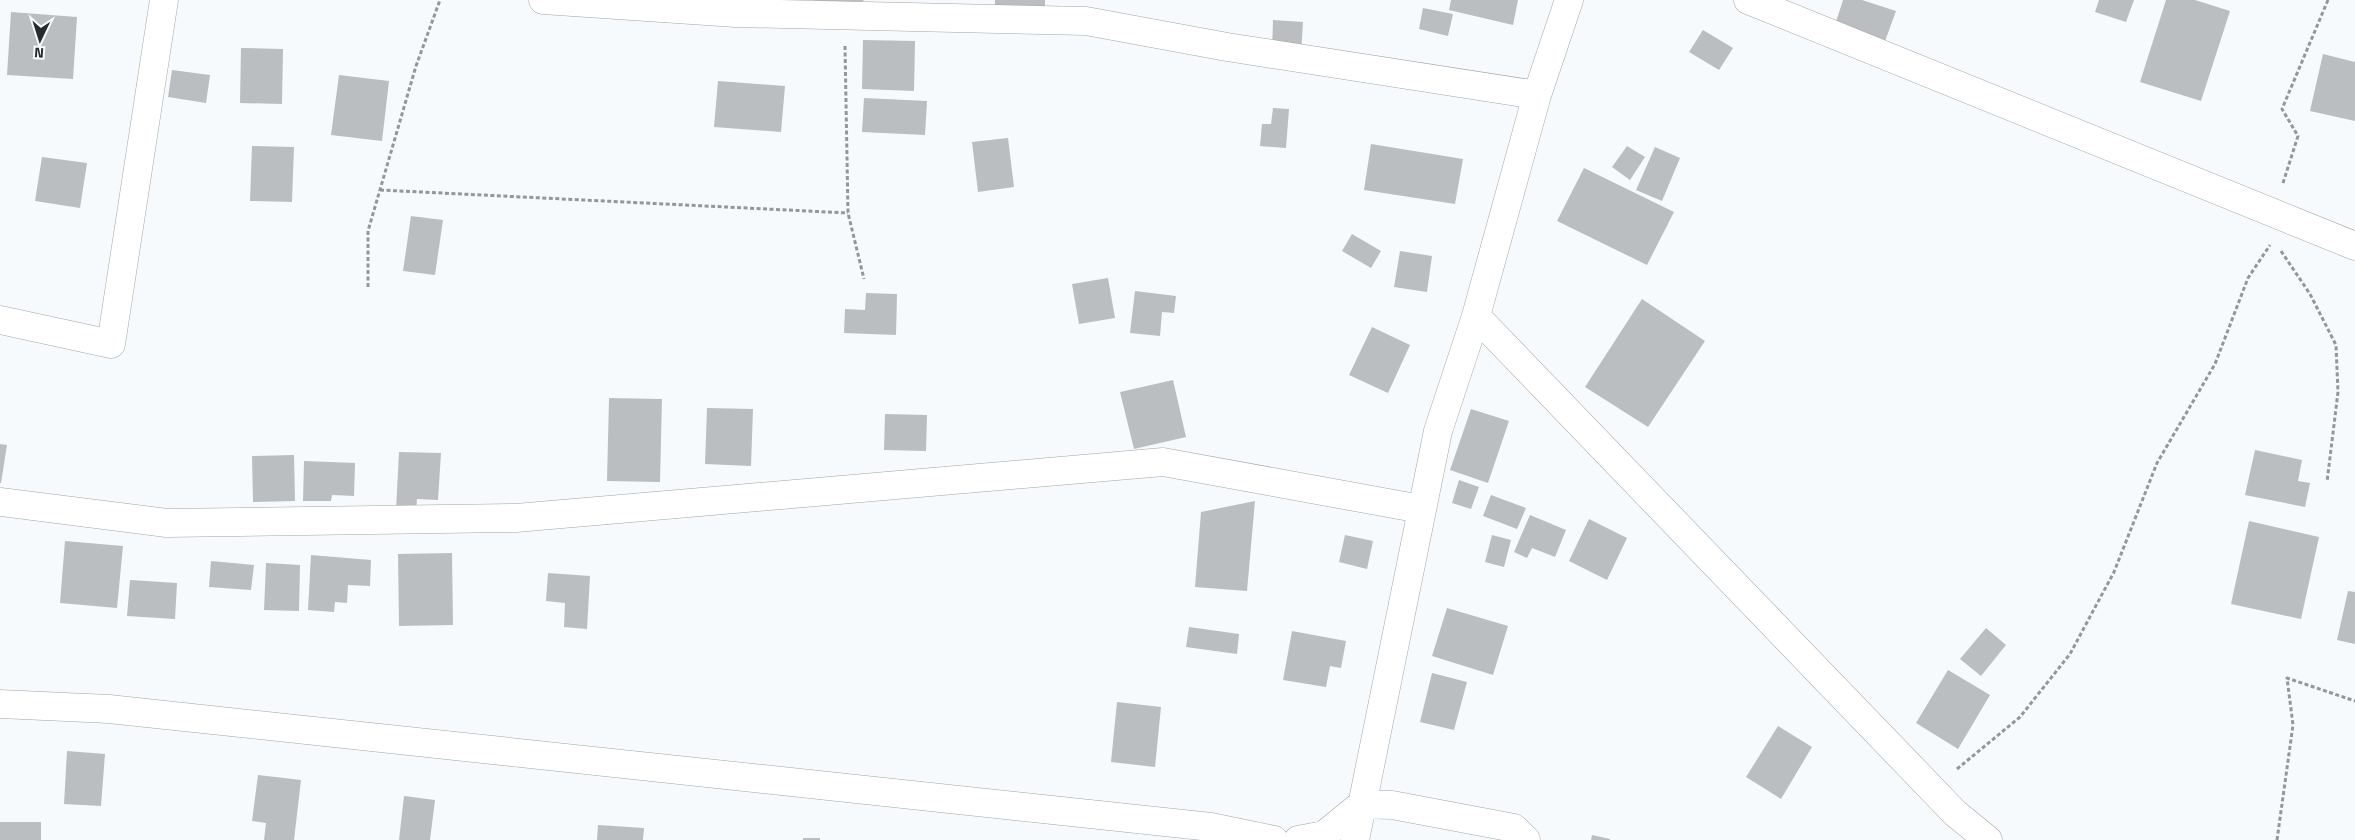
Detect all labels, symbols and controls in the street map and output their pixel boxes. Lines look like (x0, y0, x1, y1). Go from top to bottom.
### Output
north arrow (15, 15, 65, 65)
text: N (33, 43, 45, 64)

